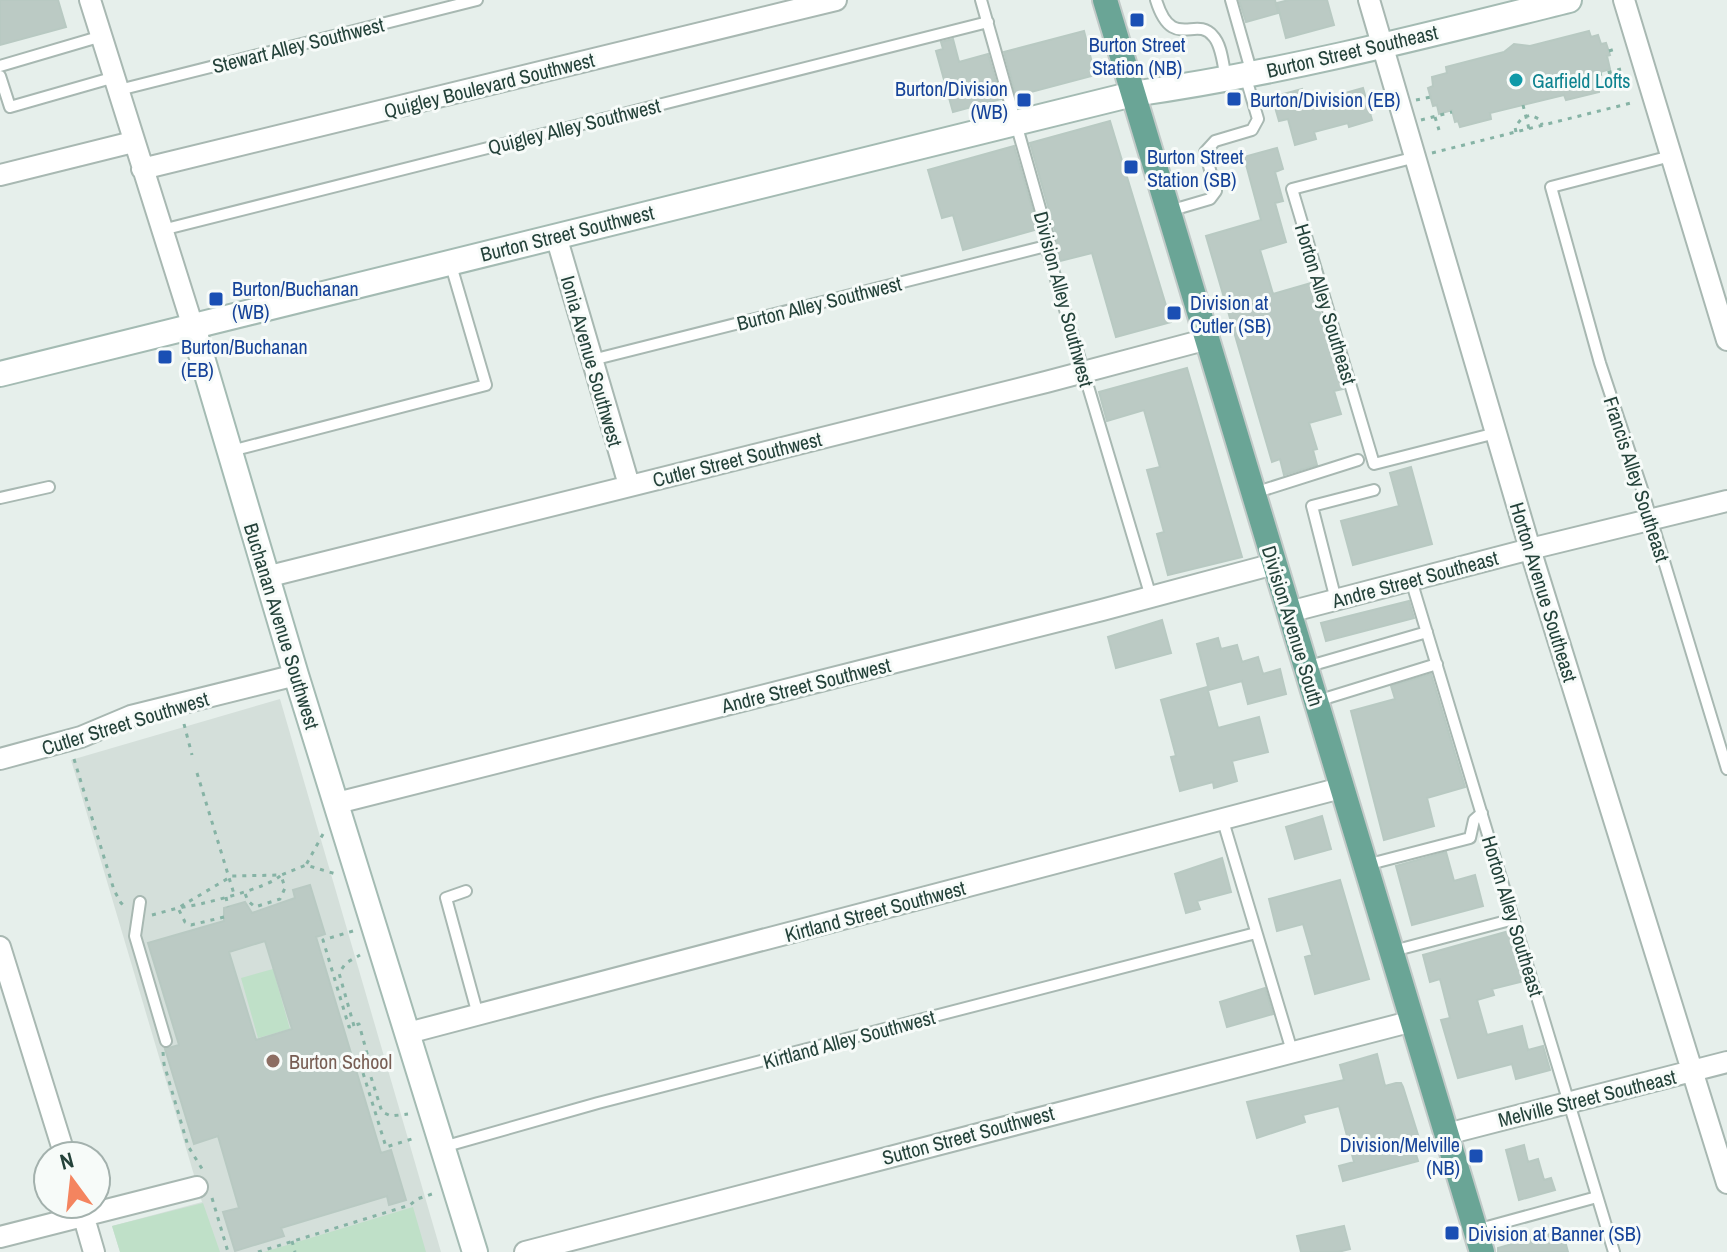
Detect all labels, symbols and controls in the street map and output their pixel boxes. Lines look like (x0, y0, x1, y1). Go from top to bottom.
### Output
street label: Stewart Alley Southwest (209, 11, 387, 79)
marker: Burton Street Station (NB) (1128, 11, 1146, 29)
street label: Burton Street Southeast (1264, 18, 1441, 84)
place label: Burton Street Station (NB) (1089, 31, 1186, 81)
street label: Quigley Boulevard Southwest (381, 46, 598, 124)
place label: Garfield Lofts (1532, 67, 1630, 94)
marker: Garfield Lofts (1507, 71, 1525, 89)
place label: Burton/Division (WB) (895, 75, 1008, 125)
place label: Burton/Division (EB) (1250, 86, 1400, 113)
marker: Burton/Division (EB) (1225, 90, 1243, 108)
street label: Quigley Alley Southwest (485, 91, 663, 160)
marker: Burton/Division (WB) (1015, 91, 1033, 109)
place label: Burton Street Station (SB) (1147, 143, 1244, 193)
marker: Burton Street Station (SB) (1122, 158, 1140, 176)
street label: Burton Street Southwest (477, 198, 657, 268)
street label: Division Alley Southwest (1028, 208, 1101, 390)
street label: Horton Alley Southeast (1289, 220, 1363, 388)
street label: Burton Alley Southwest (734, 269, 905, 337)
street label: Ionia Avenue Southwest (555, 272, 629, 450)
place label: Burton/Buchanan (WB) (232, 275, 359, 325)
place label: Division at Cutler (SB) (1190, 289, 1271, 339)
marker: Burton/Buchanan (WB) (207, 290, 225, 308)
marker: Division at Cutler (SB) (1165, 304, 1183, 322)
place label: Burton/Buchanan (EB) (181, 333, 308, 383)
marker: Burton/Buchanan (EB) (156, 348, 174, 366)
street label: Francis Alley Southeast (1598, 393, 1677, 566)
street label: Cutler Street Southwest (650, 425, 825, 493)
street label: Horton Avenue Southeast (1504, 499, 1584, 686)
street label: Buchanan Avenue Southwest (238, 520, 326, 733)
street label: Division Avenue South (1256, 542, 1330, 710)
street label: Andre Street Southeast (1328, 544, 1501, 614)
street label: Andre Street Southwest (718, 651, 894, 719)
street label: Cutler Street Southwest (38, 685, 212, 761)
street label: Horton Alley Southeast (1476, 832, 1550, 1000)
street label: Kirtland Street Southwest (782, 874, 969, 948)
street label: Kirtland Alley Southwest (760, 1003, 938, 1075)
place label: Burton School (289, 1048, 392, 1075)
marker: Burton School (264, 1052, 282, 1070)
street label: Melville Street Southeast (1495, 1063, 1679, 1133)
street label: Sutton Street Southwest (879, 1099, 1057, 1171)
place label: Division/Melville (NB) (1340, 1131, 1460, 1181)
north arrow (32, 1140, 112, 1220)
text: N (57, 1145, 77, 1177)
marker: Division/Melville (NB) (1467, 1147, 1485, 1165)
place label: Division at Banner (SB) (1468, 1220, 1641, 1247)
marker: Division at Banner (SB) (1443, 1224, 1461, 1242)

